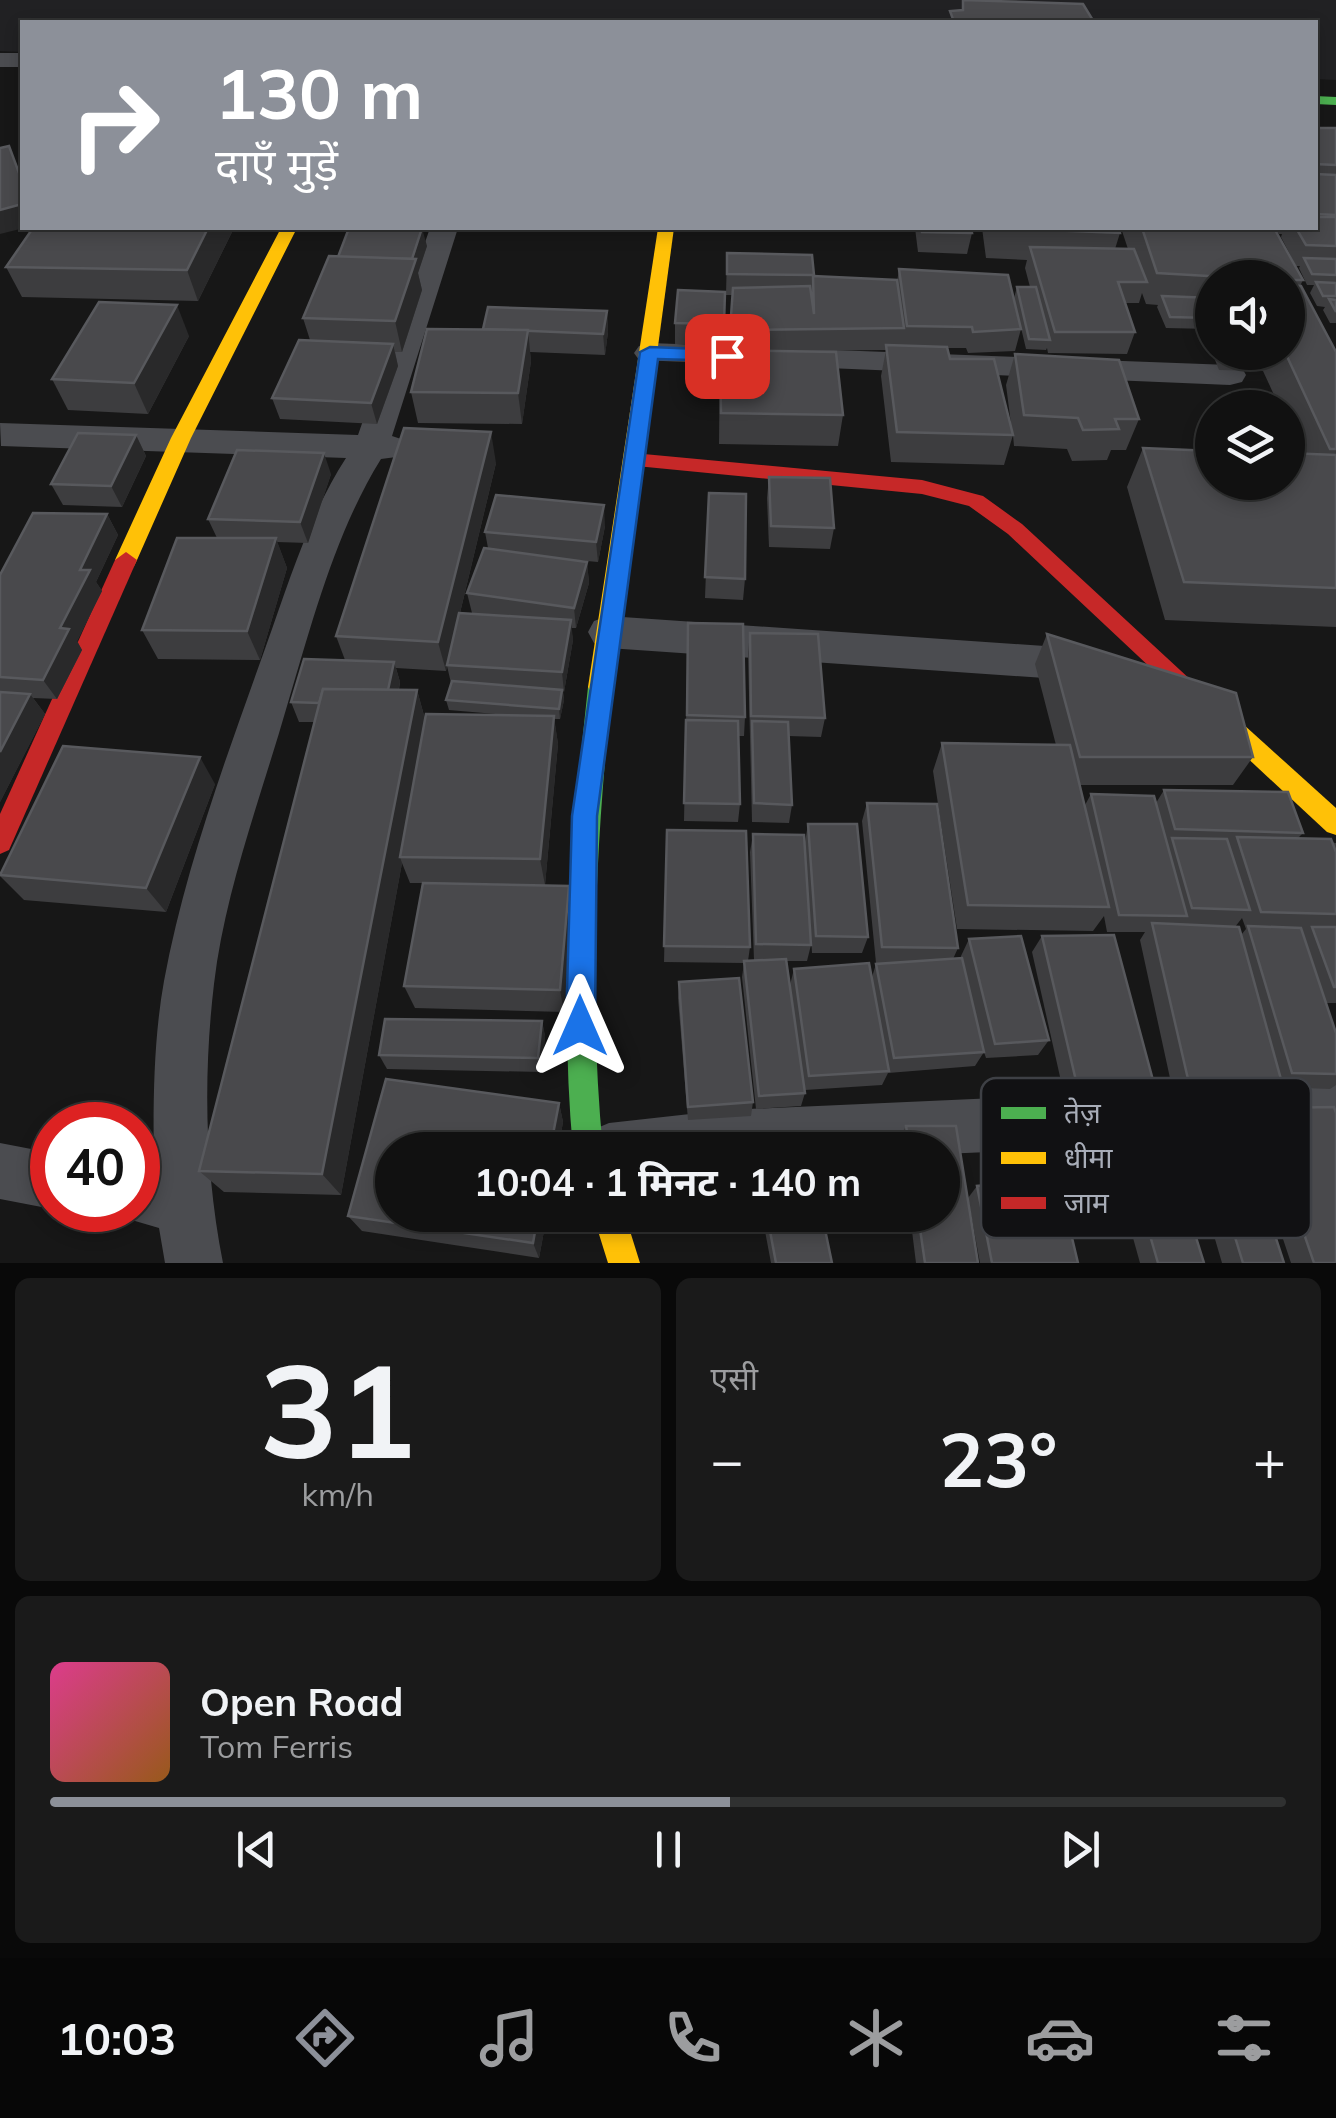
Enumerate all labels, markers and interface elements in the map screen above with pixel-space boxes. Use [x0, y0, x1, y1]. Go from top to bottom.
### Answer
text: 130 m [215, 49, 423, 137]
icon: right [50, 60, 180, 190]
text: दाएँ मुड़ें [215, 136, 338, 192]
map controls [1195, 260, 1305, 500]
button: sound [1195, 260, 1305, 370]
pin [685, 314, 770, 399]
icon: arrive [700, 329, 755, 384]
button: layers [1195, 390, 1305, 500]
position arrow [528, 974, 632, 1078]
legend [981, 1078, 1311, 1238]
text: तेज़ [1064, 1095, 1102, 1130]
speed limit sign: 40 [30, 1102, 160, 1232]
text: धीमा [1064, 1140, 1113, 1175]
text: 10:04 · 1 मिनट · 140 m [474, 1158, 861, 1206]
text: जाम [1064, 1185, 1110, 1220]
text: 31 [260, 1327, 416, 1491]
text: एसी [711, 1358, 758, 1398]
text: 23° [939, 1412, 1057, 1506]
text: − [711, 1425, 744, 1494]
text: + [1253, 1425, 1286, 1494]
text: km/h [302, 1474, 374, 1514]
text: Open Road [200, 1678, 403, 1726]
text: Tom Ferris [200, 1726, 353, 1766]
icon: previous [229, 1822, 284, 1877]
icon: pause [641, 1822, 696, 1877]
icon: next [1053, 1822, 1108, 1877]
icon: directions [290, 2003, 360, 2073]
icon: music [474, 2003, 544, 2073]
icon: phone [658, 2003, 728, 2073]
icon: climate [841, 2003, 911, 2073]
icon: car [1025, 2003, 1095, 2073]
icon: filters [1209, 2003, 1279, 2073]
text: 10:03 [57, 2010, 176, 2066]

